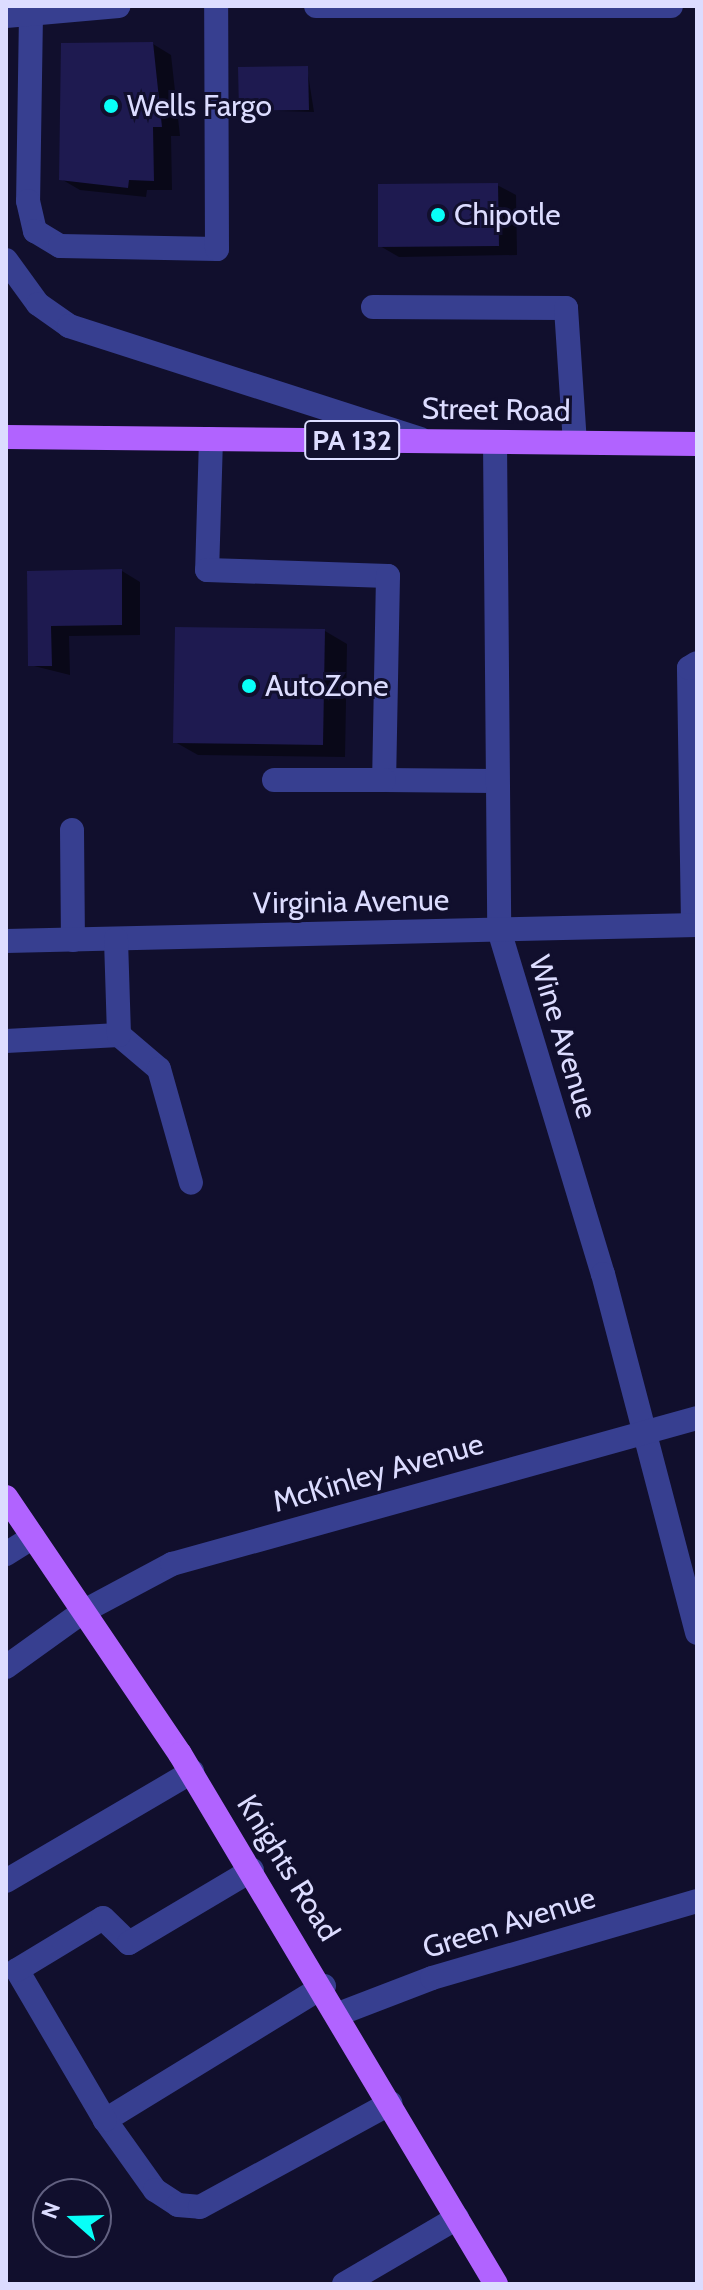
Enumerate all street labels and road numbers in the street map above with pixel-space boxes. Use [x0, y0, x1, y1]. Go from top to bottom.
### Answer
street label: Street Road [421, 391, 571, 429]
road number: PA 132 [304, 416, 400, 464]
street label: Virginia Avenue [252, 882, 450, 922]
street label: Wine Avenue [521, 951, 605, 1123]
street label: McKinley Avenue [269, 1426, 487, 1520]
street label: Knights Road [229, 1788, 347, 1948]
street label: Green Avenue [418, 1880, 600, 1966]

